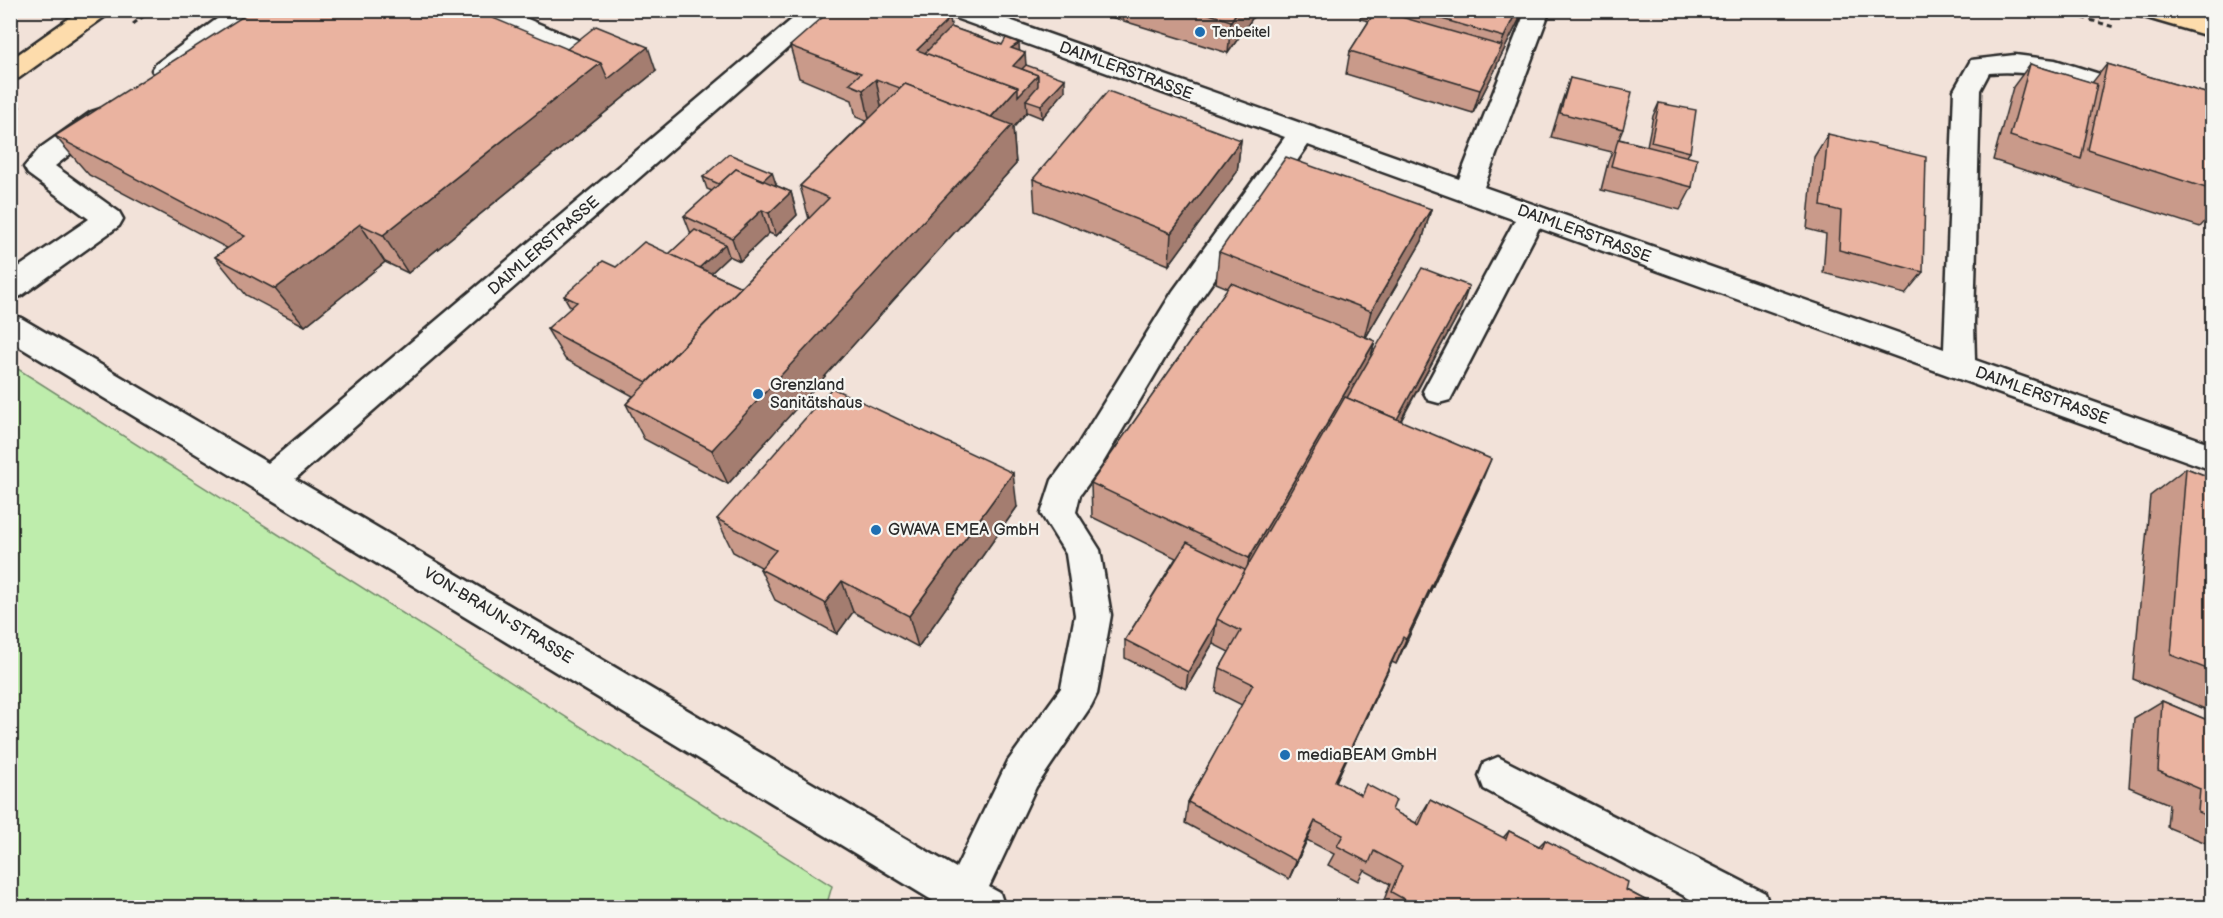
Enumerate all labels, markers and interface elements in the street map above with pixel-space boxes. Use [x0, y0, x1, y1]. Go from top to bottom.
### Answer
place label: Tenbeitel [1212, 24, 1270, 41]
marker: Tenbeitel [1193, 25, 1207, 39]
street label: DAIMLERSTRASSE [1057, 38, 1195, 104]
street label: DAIMLERSTRASSE [485, 193, 603, 299]
street label: DAIMLERSTRASSE [1515, 201, 1653, 267]
street label: DAIMLERSTRASSE [1973, 363, 2111, 429]
place label: Grenzland Sanitätshaus [770, 376, 862, 413]
marker: Grenzland Sanitätshaus [751, 387, 765, 401]
place label: GWAVA EMEA GmbH [888, 521, 1040, 540]
marker: GWAVA EMEA GmbH [869, 523, 883, 537]
street label: VON-BRAUN-STRASSE [420, 564, 576, 668]
place label: mediaBEAM GmbH [1297, 746, 1437, 765]
marker: mediaBEAM GmbH [1278, 748, 1292, 762]

